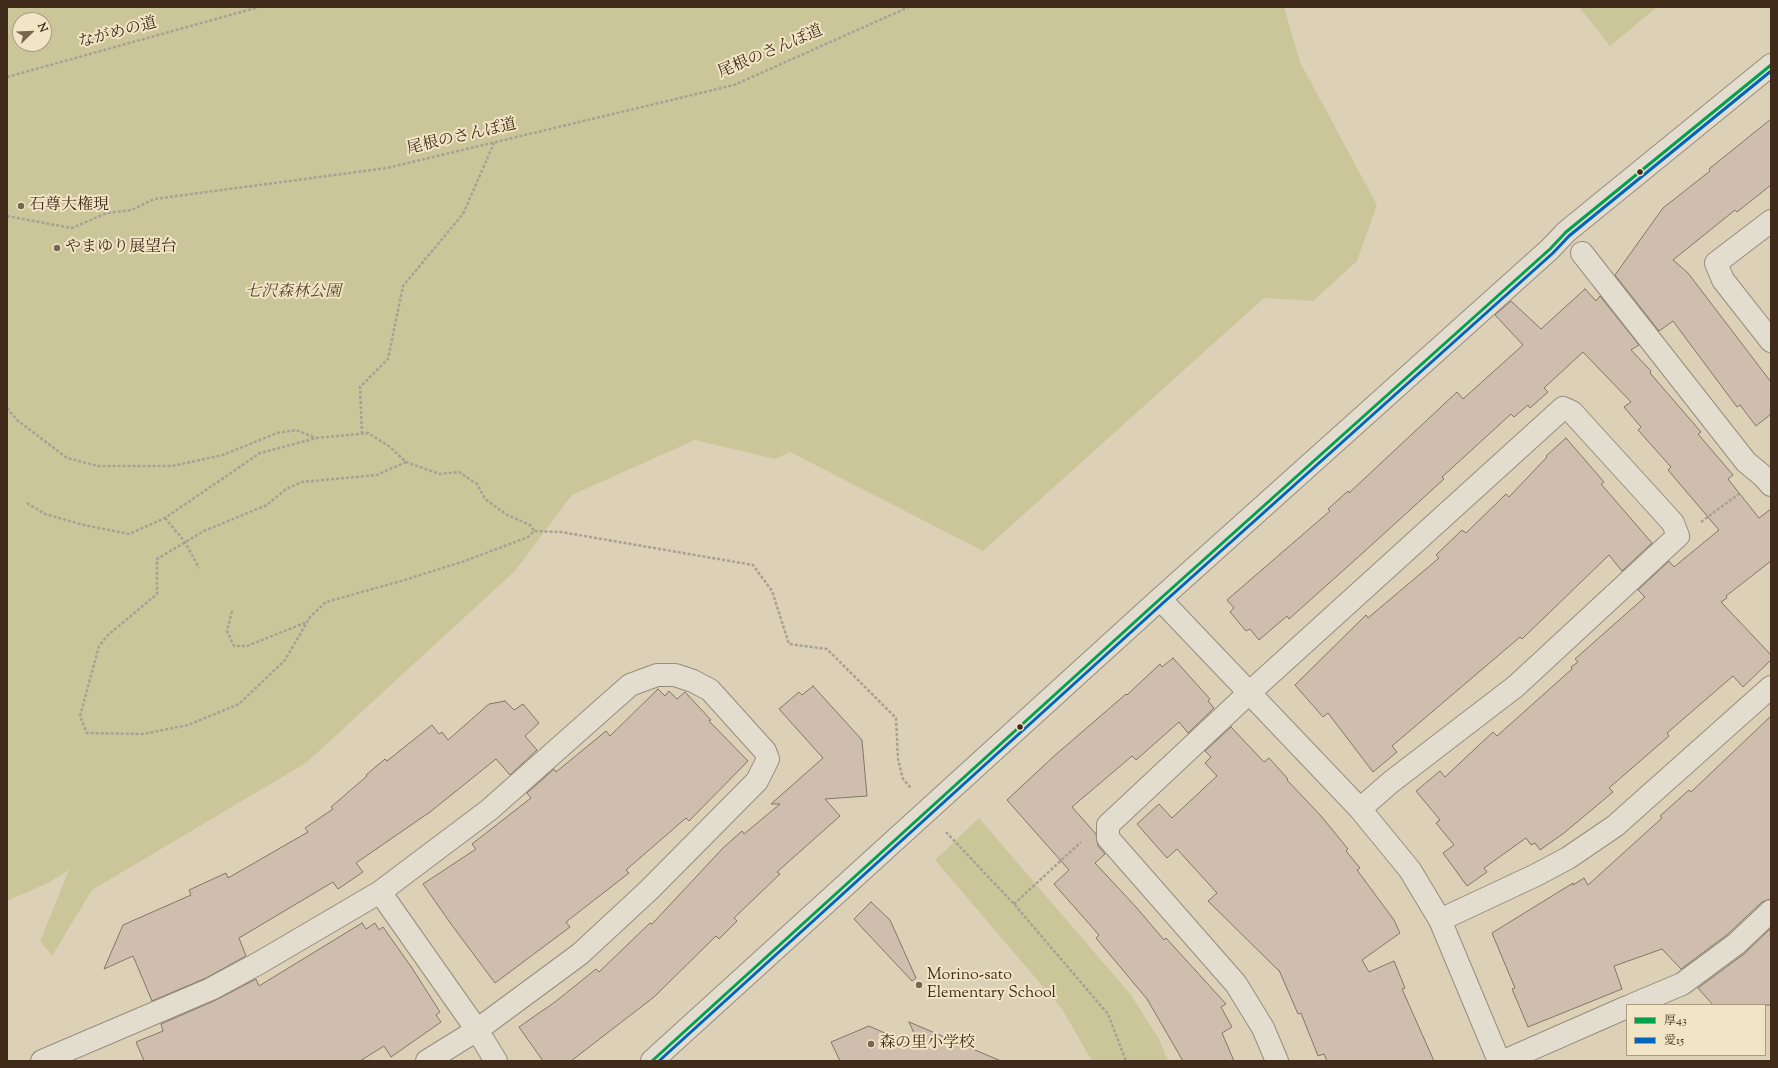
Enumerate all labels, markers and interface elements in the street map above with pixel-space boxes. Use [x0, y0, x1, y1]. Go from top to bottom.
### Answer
north arrow [12, 12, 52, 52]
street label: ながめの道 [77, 14, 159, 54]
text: N [33, 21, 51, 35]
street label: 尾根のさんぽ道 [716, 22, 826, 84]
street label: 尾根のさんぽ道 [405, 116, 519, 160]
unlabelled marker [1635, 167, 1645, 177]
place label: 石尊大権現 [29, 196, 109, 216]
marker: 石尊大権現 [16, 201, 26, 211]
place label: やまゆり展望台 [65, 238, 177, 258]
marker: やまゆり展望台 [52, 243, 62, 253]
park label: 七沢森林公園 [245, 283, 341, 303]
unlabelled marker [1015, 722, 1025, 732]
place label: Morino-sato Elementary School [927, 966, 1056, 1004]
marker: Morino-sato Elementary School [914, 980, 924, 990]
legend [1626, 1004, 1766, 1056]
text: 厚43 [1664, 1012, 1687, 1030]
text: 愛15 [1664, 1032, 1684, 1050]
place label: 森の里小学校 [879, 1034, 975, 1054]
marker: 森の里小学校 [866, 1039, 876, 1049]

